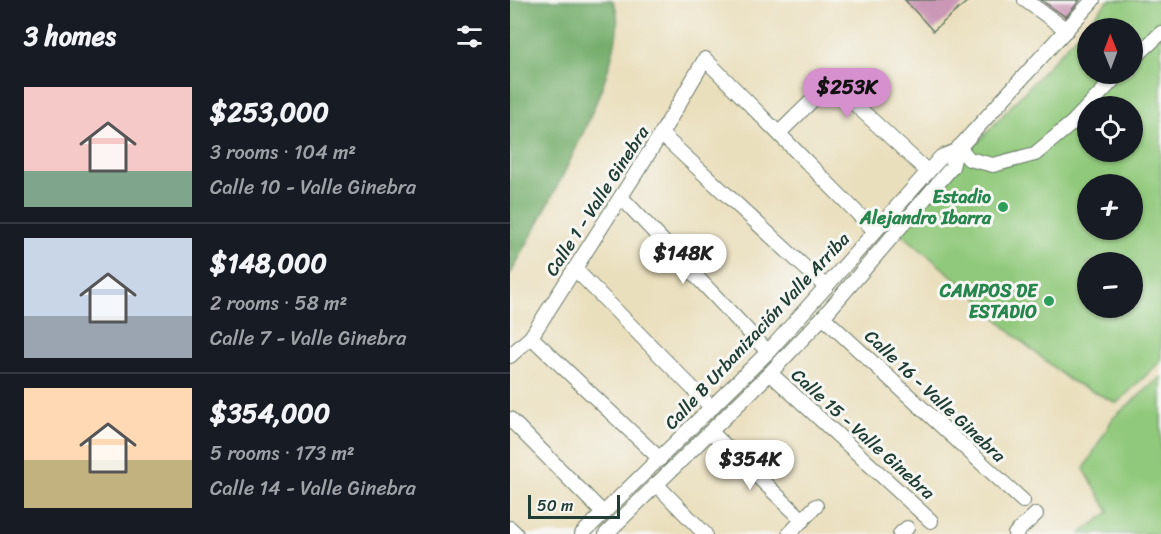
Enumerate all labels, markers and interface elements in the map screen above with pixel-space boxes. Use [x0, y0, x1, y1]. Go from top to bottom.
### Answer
text: 3 homes [24, 13, 116, 59]
north arrow [1077, 18, 1143, 84]
map controls [1077, 18, 1143, 318]
icon: filters [453, 20, 486, 53]
pin: $253K [805, 68, 889, 119]
text: $253K [817, 70, 877, 105]
text: $253,000 [210, 89, 329, 135]
button: locate [1077, 96, 1143, 162]
icon: home [72, 111, 144, 183]
street label: Calle 1 - Valle Ginebra [536, 118, 658, 283]
text: 3 rooms · 104 m² [210, 135, 356, 170]
text: Calle 10 - Valle Ginebra [210, 170, 416, 205]
button: + [1077, 174, 1143, 240]
place label: Estadio Alejandro Ibarra [859, 181, 992, 234]
marker: Estadio Alejandro Ibarra [996, 200, 1010, 214]
street label: Calle B Urbanización Valle Arriba [656, 224, 858, 437]
pin: $148K [641, 234, 725, 285]
text: $148K [654, 236, 712, 271]
text: $148,000 [210, 240, 327, 286]
button: − [1077, 252, 1143, 318]
icon: home [72, 262, 144, 334]
place label: CAMPOS DE ESTADIO [939, 275, 1039, 328]
text: 2 rooms · 58 m² [210, 286, 347, 321]
marker: CAMPOS DE ESTADIO [1042, 294, 1056, 308]
text: Calle 7 - Valle Ginebra [210, 321, 406, 356]
street label: Calle 16 - Valle Ginebra [857, 321, 1014, 471]
street label: Calle 15 - Valle Ginebra [784, 360, 943, 508]
text: $354,000 [210, 390, 330, 436]
icon: home [72, 412, 144, 484]
text: 5 rooms · 173 m² [210, 436, 355, 471]
pin: $354K [708, 440, 792, 491]
text: $354K [719, 442, 781, 477]
text: Calle 14 - Valle Ginebra [210, 471, 416, 506]
text: 50 m [537, 491, 573, 520]
scale bar [528, 492, 620, 520]

